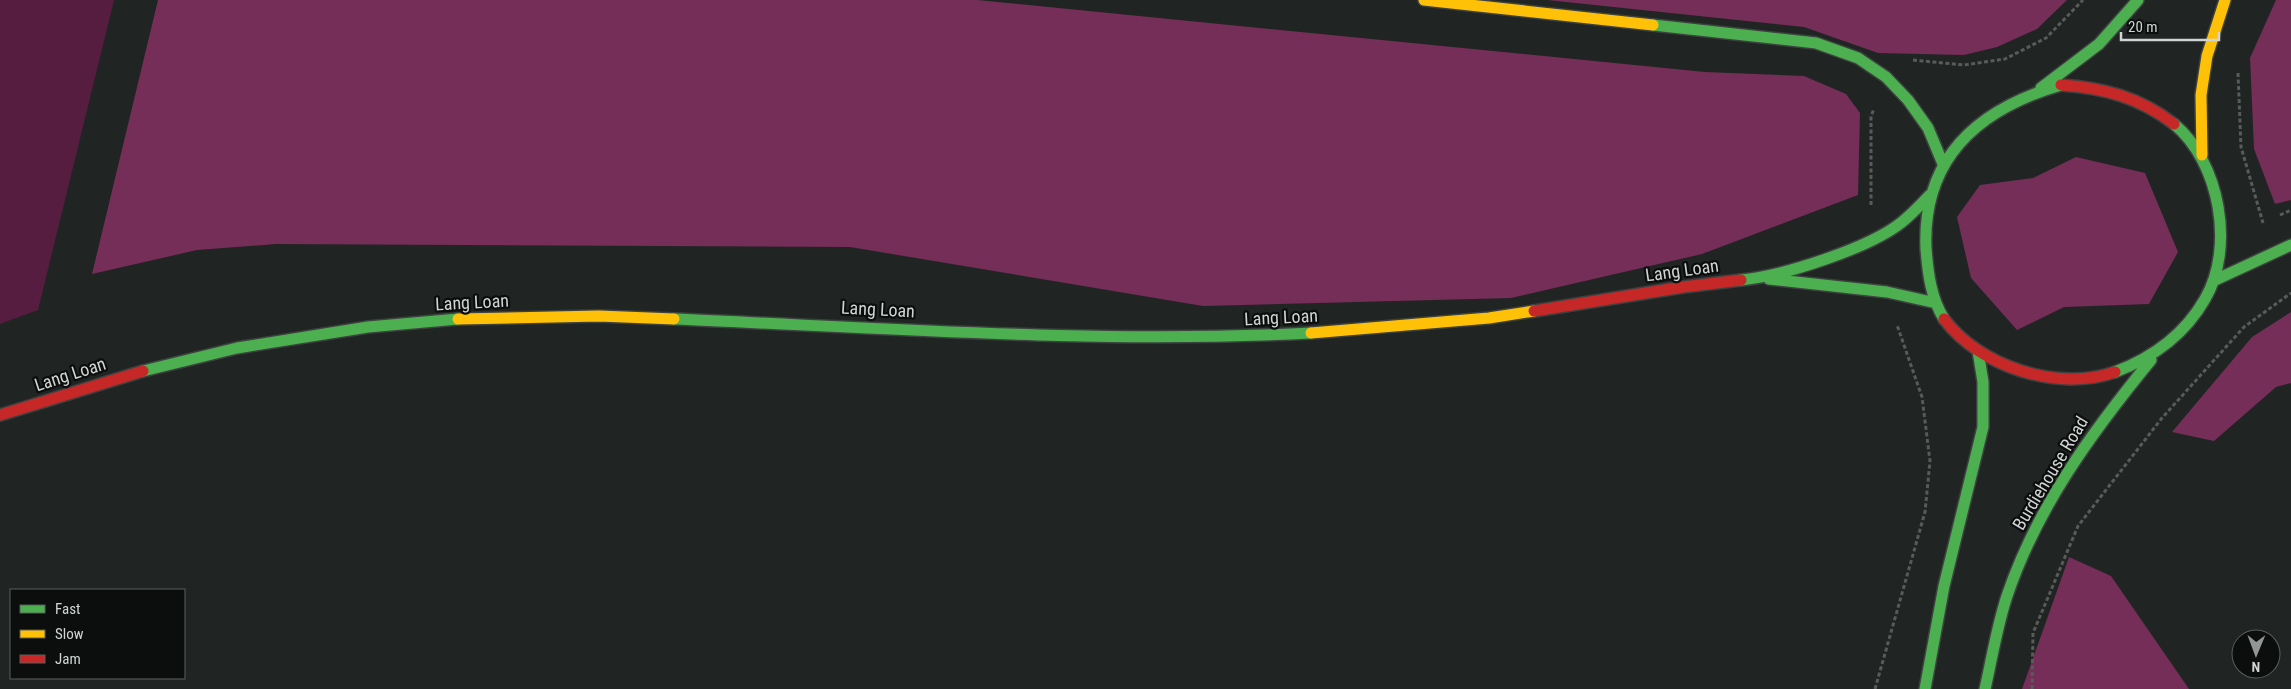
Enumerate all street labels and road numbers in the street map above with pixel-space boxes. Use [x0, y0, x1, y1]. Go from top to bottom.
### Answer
street label: Lang Loan [1644, 254, 1720, 286]
street label: Lang Loan [435, 290, 509, 314]
street label: Lang Loan [841, 297, 915, 321]
street label: Lang Loan [1244, 305, 1318, 329]
street label: Lang Loan [32, 353, 108, 395]
street label: Burdiehouse Road [2008, 412, 2092, 534]

